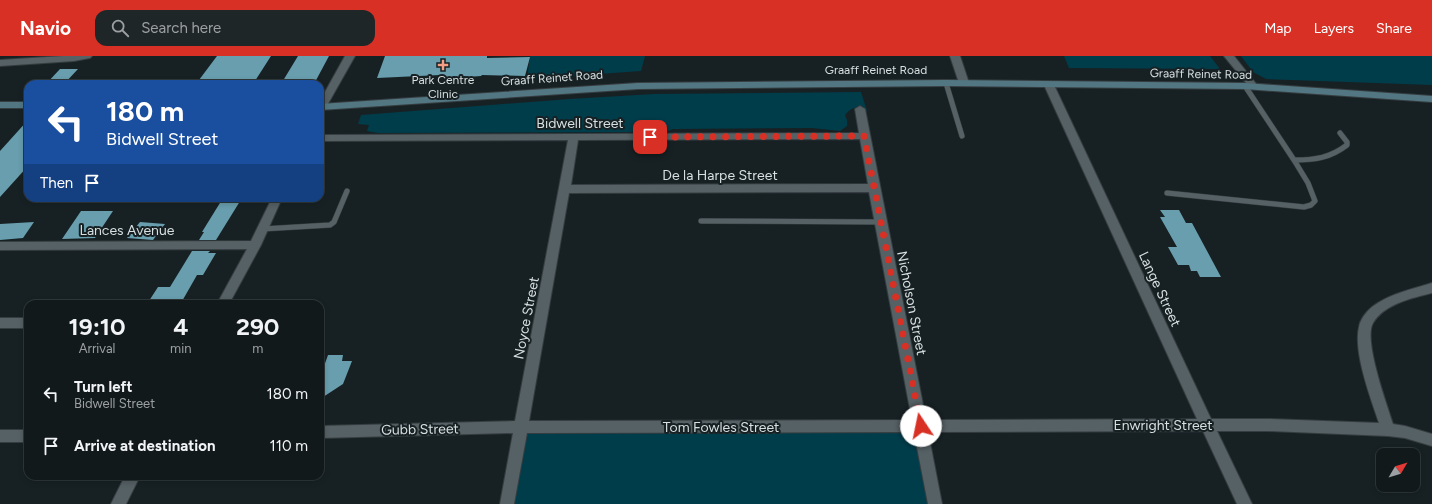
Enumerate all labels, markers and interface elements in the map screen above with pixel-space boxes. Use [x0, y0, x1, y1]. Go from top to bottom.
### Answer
search box [95, 10, 375, 46]
text: Navio [20, 17, 71, 40]
icon: search [109, 17, 131, 39]
text: Search here [141, 19, 221, 37]
text: Map [1264, 20, 1292, 37]
text: Layers [1314, 20, 1354, 37]
text: Share [1376, 20, 1412, 37]
marker: Park Centre Clinic [437, 59, 449, 71]
street label: Graaff Reinet Road [825, 63, 927, 77]
street label: Graaff Reinet Road [1150, 66, 1252, 82]
street label: Graaff Reinet Road [500, 67, 604, 89]
place label: Park Centre Clinic [412, 73, 475, 101]
text: 180 m [106, 94, 184, 128]
icon: left [40, 96, 92, 148]
street label: Bidwell Street [536, 115, 624, 132]
pin [633, 120, 667, 154]
icon: arrive [639, 126, 661, 148]
text: Bidwell Street [106, 128, 218, 150]
street label: De la Harpe Street [662, 167, 778, 184]
icon: arrive [81, 172, 103, 194]
text: Then [40, 174, 73, 192]
street label: Lances Avenue [80, 222, 175, 239]
street label: Lange Street [1135, 249, 1184, 329]
street label: Nicholson Street [893, 250, 930, 357]
street label: Noyce Street [510, 275, 543, 361]
text: 19:10 [69, 312, 126, 341]
text: 4 [173, 312, 188, 341]
text: 290 [236, 312, 279, 341]
text: Arrival [79, 341, 115, 356]
text: min [170, 341, 191, 356]
text: m [252, 341, 263, 356]
text: Turn left [74, 378, 132, 396]
icon: left [40, 383, 62, 405]
text: 180 m [267, 385, 308, 403]
text: Bidwell Street [74, 396, 155, 411]
position arrow [900, 405, 942, 447]
street label: Enwright Street [1114, 417, 1212, 434]
street label: Tom Fowles Street [663, 419, 779, 436]
street label: Gubb Street [381, 420, 459, 439]
icon: arrive [40, 435, 62, 457]
text: Arrive at destination [74, 437, 215, 455]
text: 110 m [270, 437, 308, 455]
north arrow [1376, 448, 1420, 492]
map controls [1376, 448, 1420, 492]

